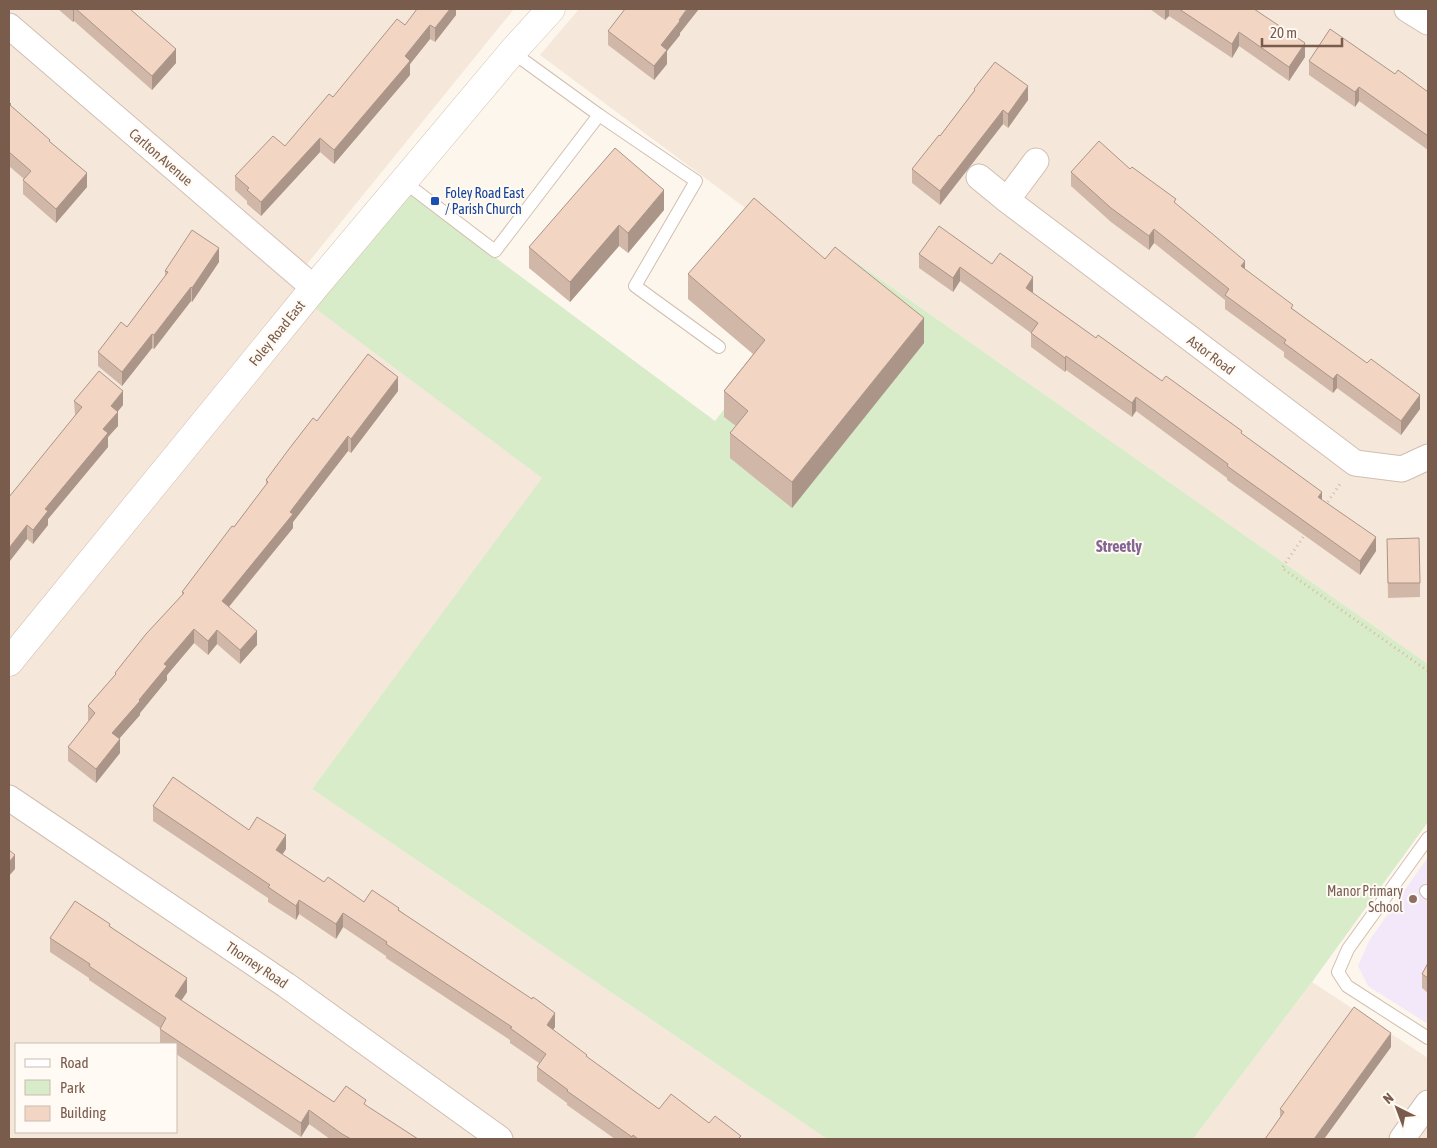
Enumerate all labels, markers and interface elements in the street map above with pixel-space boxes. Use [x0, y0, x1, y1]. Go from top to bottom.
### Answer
scale bar [1262, 15, 1342, 47]
text: 20 m [1270, 24, 1297, 41]
street label: Carlton Avenue [126, 125, 196, 189]
place label: Foley Road East / Parish Church [445, 185, 525, 217]
marker: Foley Road East / Parish Church [429, 195, 441, 207]
street label: Foley Road East [246, 297, 308, 369]
street label: Astor Road [1184, 332, 1238, 378]
district label: Streetly [1096, 537, 1142, 555]
place label: Manor Primary School [1327, 883, 1403, 915]
marker: Manor Primary School [1407, 893, 1419, 905]
street label: Thorney Road [223, 939, 291, 991]
legend [15, 1043, 178, 1133]
text: Road [60, 1054, 89, 1071]
text: Park [60, 1079, 85, 1096]
north arrow [1372, 1083, 1422, 1133]
text: N [1380, 1090, 1397, 1107]
text: Building [60, 1104, 106, 1121]

